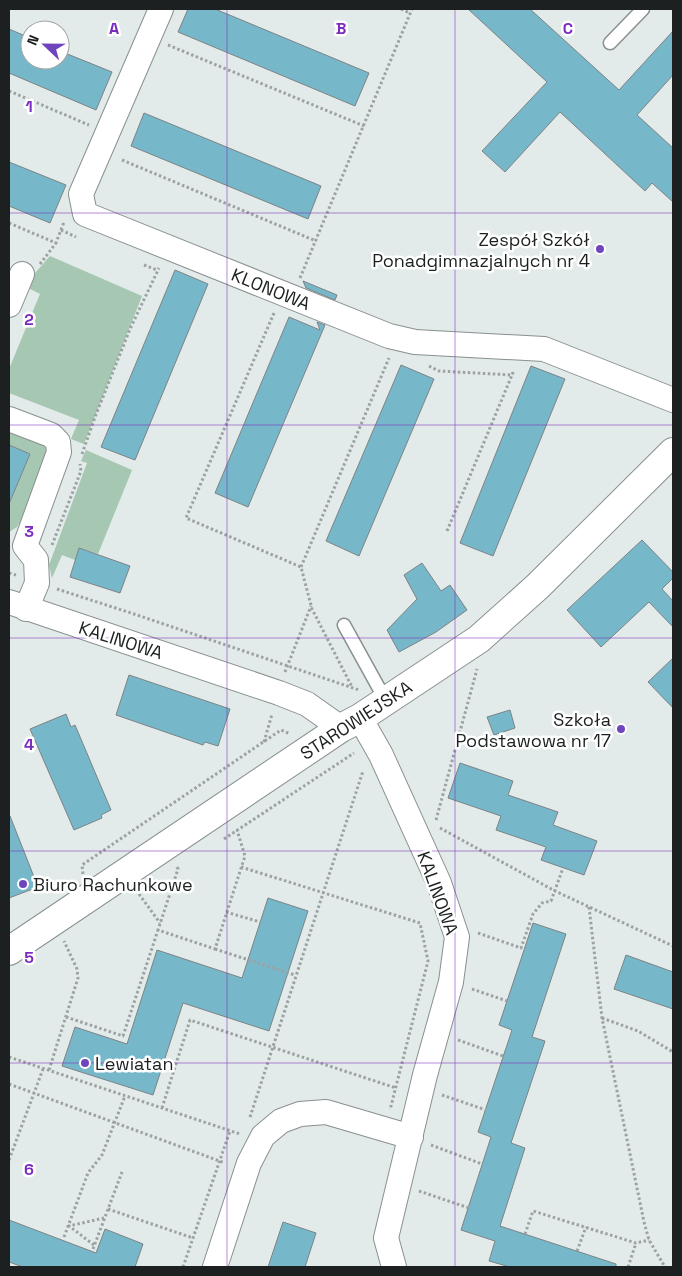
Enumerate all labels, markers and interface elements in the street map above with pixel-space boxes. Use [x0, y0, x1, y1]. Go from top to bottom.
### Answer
text: A [109, 18, 119, 39]
text: B [336, 18, 346, 39]
text: C [563, 18, 573, 39]
north arrow [20, 20, 70, 70]
text: N [23, 32, 43, 48]
text: 1 [25, 96, 33, 117]
place label: Zespół Szkół Ponadgimnazjalnych nr 4 [372, 228, 590, 272]
marker: Zespół Szkół Ponadgimnazjalnych nr 4 [594, 243, 606, 255]
street label: KLONOWA [228, 263, 314, 315]
text: 2 [24, 309, 34, 330]
text: 3 [24, 521, 34, 542]
street label: KALINOWA [76, 616, 166, 664]
street label: STAROWIEJSKA [296, 675, 416, 765]
place label: Szkoła Podstawowa nr 17 [456, 708, 611, 752]
marker: Szkoła Podstawowa nr 17 [615, 723, 627, 735]
text: 4 [24, 734, 34, 755]
street label: KALINOWA [412, 848, 464, 938]
place label: Biuro Rachunkowe [33, 873, 193, 896]
marker: Biuro Rachunkowe [17, 878, 29, 890]
text: 5 [24, 947, 34, 968]
place label: Lewiatan [95, 1052, 173, 1075]
marker: Lewiatan [79, 1057, 91, 1069]
text: 6 [24, 1159, 34, 1180]

